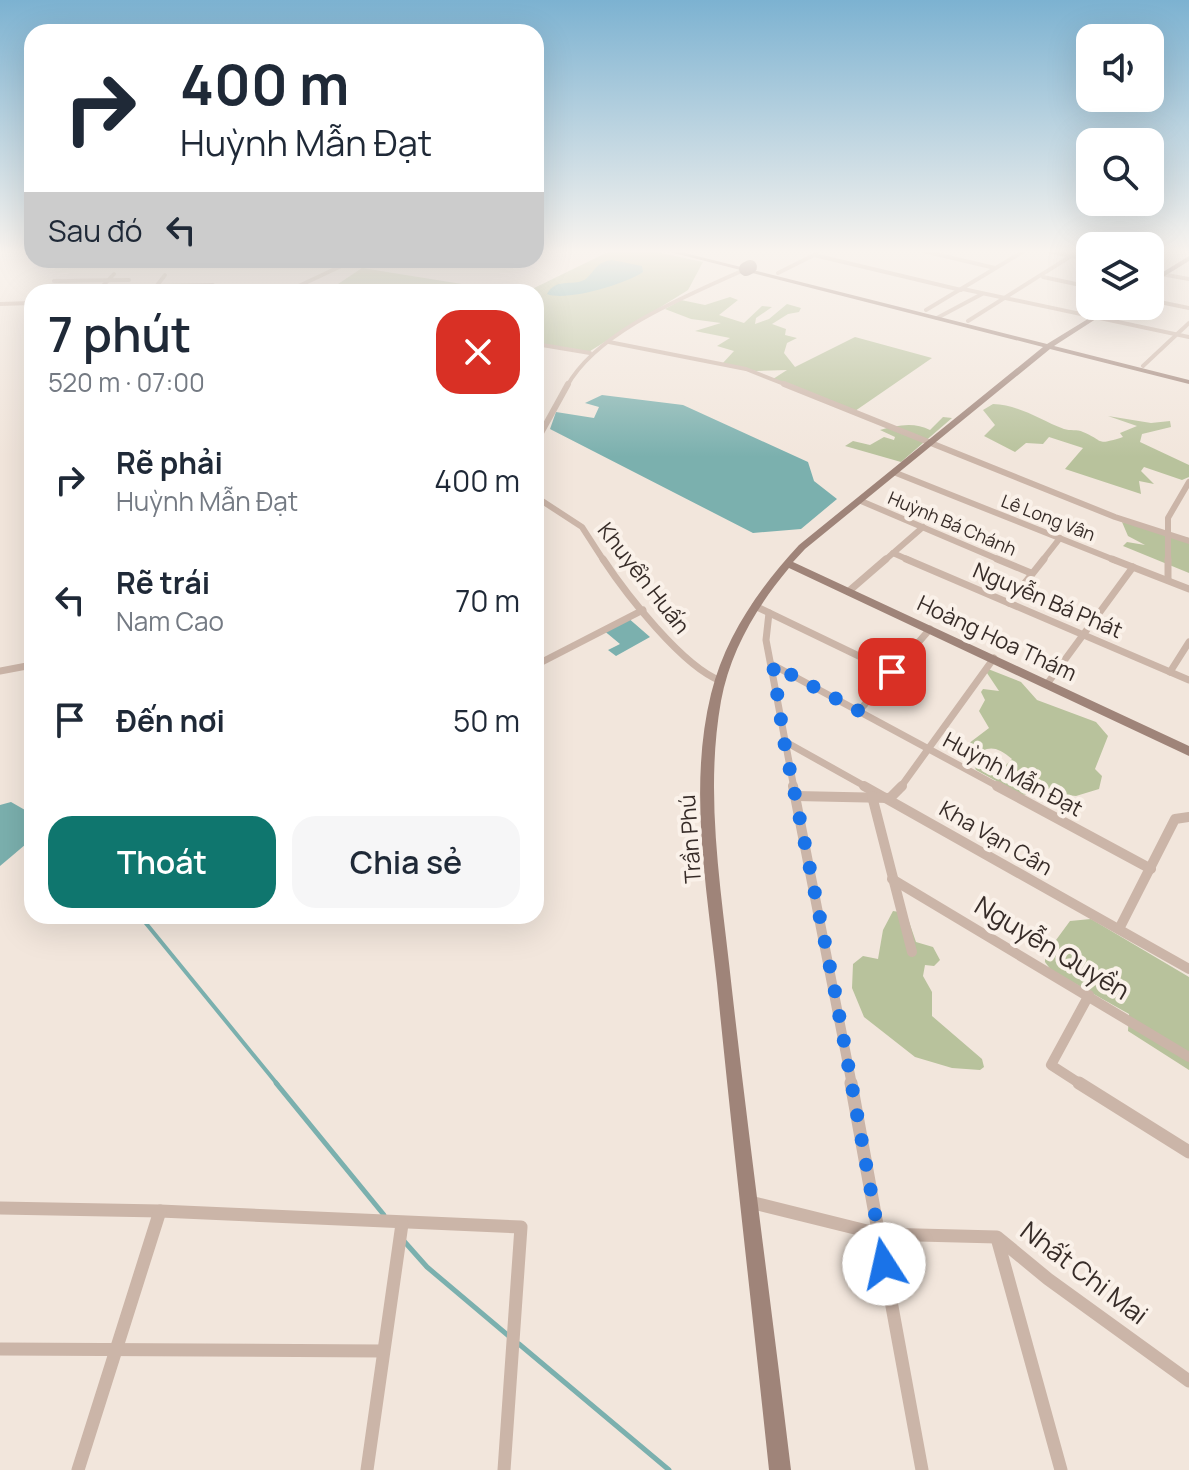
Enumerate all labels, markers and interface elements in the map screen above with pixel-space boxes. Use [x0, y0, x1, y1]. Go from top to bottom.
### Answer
map controls [1076, 24, 1164, 320]
button: sound [1076, 24, 1164, 112]
text: 400 m [180, 45, 349, 122]
icon: right [48, 56, 152, 160]
text: Huỳnh Mẫn Đạt [180, 118, 432, 167]
button: search [1076, 128, 1164, 216]
icon: left [159, 208, 203, 252]
text: Sau đó [48, 210, 143, 251]
button: layers [1076, 232, 1164, 320]
text: 7 phút [48, 301, 191, 366]
button: close [436, 310, 520, 394]
text: 520 m · 07:00 [48, 364, 205, 400]
text: Rẽ phải [116, 442, 223, 483]
icon: right [48, 458, 92, 502]
text: 400 m [434, 460, 520, 501]
text: Huỳnh Mẫn Đạt [116, 483, 298, 519]
street label: Huỳnh Bá Chánh [885, 485, 1020, 561]
street label: Lê Long Vân [998, 488, 1099, 546]
street label: Khuyển Huấn [591, 516, 697, 640]
street label: Nguyễn Bá Phát [969, 555, 1128, 645]
text: Rẽ trái [116, 562, 210, 603]
icon: left [48, 578, 92, 622]
text: 70 m [455, 580, 520, 621]
street label: Hoàng Hoa Thám [912, 588, 1082, 688]
text: Nam Cao [116, 603, 224, 639]
pin [858, 638, 926, 706]
icon: arrive [870, 650, 914, 694]
icon: arrive [48, 698, 92, 742]
text: Đến nơi [116, 700, 225, 741]
text: 50 m [453, 700, 520, 741]
street label: Huỳnh Mẫn Đạt [938, 725, 1088, 824]
street label: Trần Phú [672, 794, 708, 884]
street label: Kha Vạn Cân [934, 794, 1058, 882]
button: Thoát [48, 816, 276, 908]
button: Chia sẻ [292, 816, 520, 908]
street label: Nguyễn Quyền [968, 887, 1137, 1008]
street label: Nhất Chi Mai [1013, 1212, 1156, 1332]
position arrow [842, 1222, 926, 1306]

